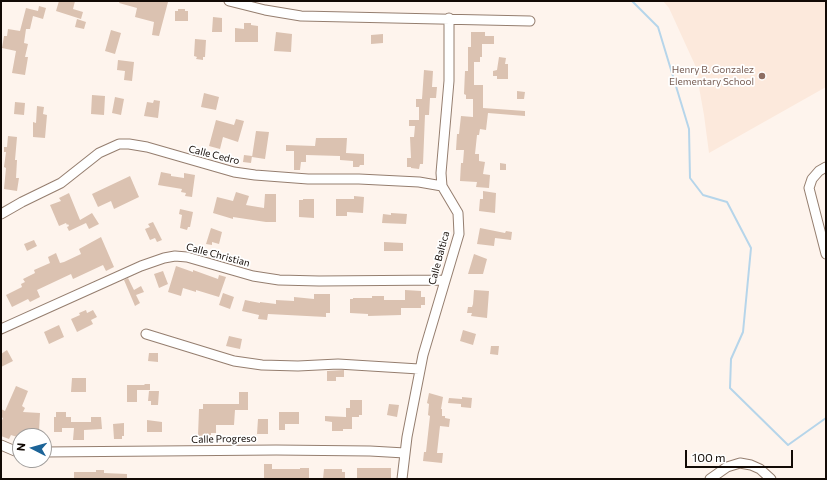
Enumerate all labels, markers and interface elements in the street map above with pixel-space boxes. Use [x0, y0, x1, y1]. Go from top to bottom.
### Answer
place label: Henry B. Gonzalez Elementary School [669, 64, 754, 88]
marker: Henry B. Gonzalez Elementary School [757, 71, 767, 81]
street label: Calle Cedro [187, 143, 241, 167]
street label: Calle Baltica [426, 230, 452, 286]
street label: Calle Christian [185, 241, 251, 269]
north arrow [12, 428, 52, 468]
street label: Calle Progreso [191, 432, 257, 446]
text: N [14, 442, 27, 452]
scale bar [687, 442, 795, 468]
text: 100 m [692, 450, 726, 464]

